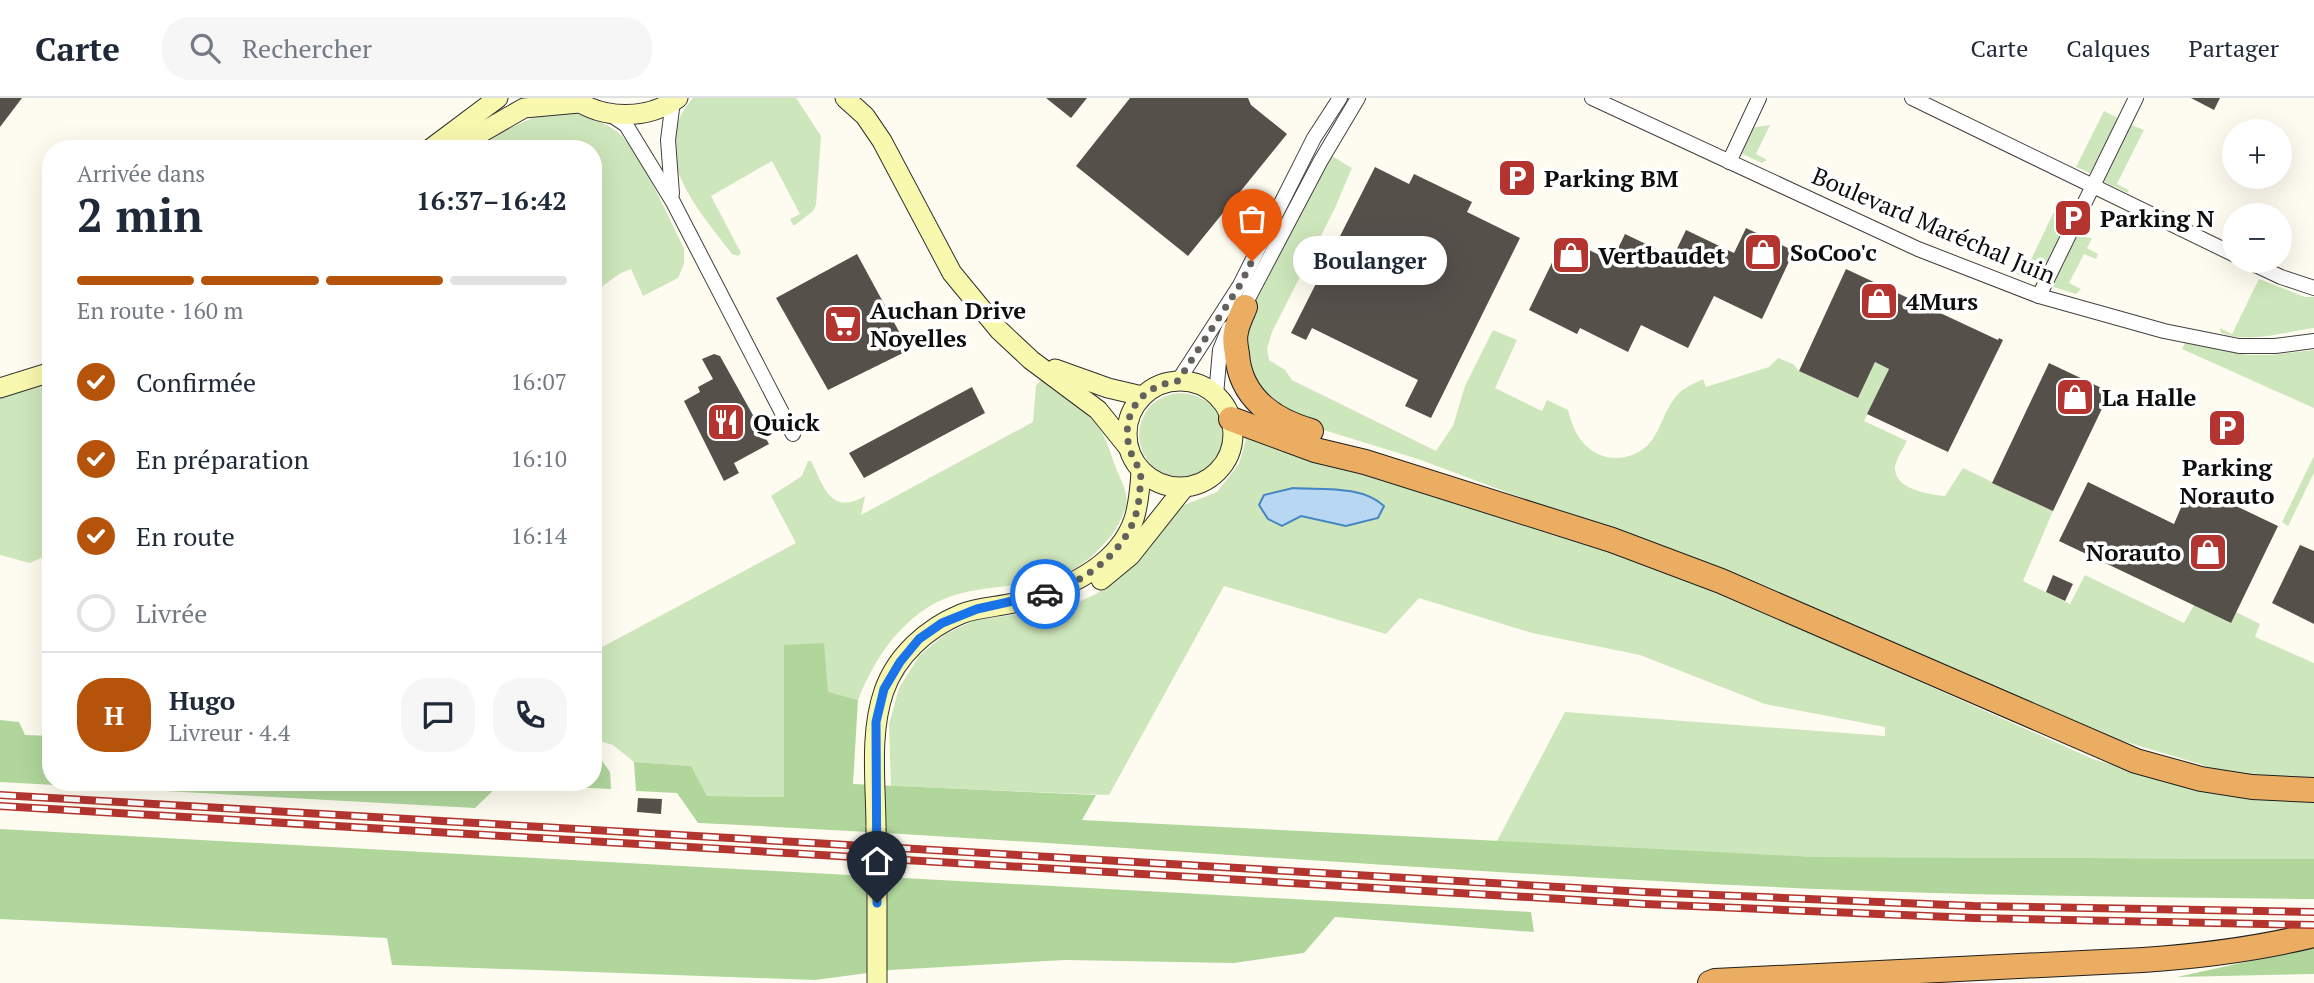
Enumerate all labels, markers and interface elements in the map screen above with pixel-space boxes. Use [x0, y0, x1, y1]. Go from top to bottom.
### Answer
search box [162, 17, 652, 80]
text: Carte [35, 27, 120, 70]
icon: search [186, 29, 224, 67]
text: Rechercher [242, 31, 372, 65]
text: Carte [1970, 32, 2028, 64]
text: Calques [2066, 32, 2150, 64]
text: Partager [2188, 32, 2279, 64]
map controls [2222, 119, 2292, 273]
button: + [2222, 119, 2292, 189]
parking icon: Parking BM [1496, 157, 1538, 199]
text: Arrivée dans [77, 158, 205, 189]
street label: Boulevard Maréchal Juin [1807, 159, 2061, 291]
place label: Parking BM [1544, 162, 1678, 194]
text: 16:37–16:42 [416, 183, 567, 217]
text: 2 min [77, 184, 203, 245]
pin [1222, 189, 1282, 261]
parking icon: Parking N [2052, 197, 2094, 239]
icon: bag [1233, 200, 1271, 238]
place label: Parking N [2100, 202, 2215, 234]
button: − [2222, 203, 2292, 273]
shop icon: SoCoo'c [1742, 231, 1784, 273]
shop icon: Vertbaudet [1550, 234, 1592, 276]
callout: Boulanger [1294, 236, 1448, 286]
place label: SoCoo'c [1790, 236, 1877, 268]
place label: Vertbaudet [1598, 239, 1726, 271]
text: Boulanger [1313, 245, 1427, 276]
shop icon: 4Murs [1858, 280, 1900, 322]
place label: 4Murs [1906, 285, 1978, 317]
place label: Auchan Drive Noyelles [870, 294, 1026, 354]
text: En route · 160 m [77, 295, 243, 326]
supermarket icon: Auchan Drive Noyelles [822, 303, 864, 345]
icon: check [77, 363, 115, 401]
text: Confirmée [136, 365, 256, 399]
text: 16:07 [510, 366, 567, 397]
shop icon: La Halle [2054, 376, 2096, 418]
place label: La Halle [2102, 381, 2197, 413]
restaurant icon: Quick [705, 401, 747, 443]
place label: Quick [753, 406, 820, 438]
parking icon: Parking Norauto [2206, 407, 2248, 449]
icon: check [77, 440, 115, 478]
text: En préparation [136, 442, 309, 476]
text: 16:10 [510, 443, 567, 474]
place label: Parking Norauto [2180, 451, 2274, 511]
icon: check [77, 517, 115, 555]
text: En route [136, 519, 235, 553]
text: 16:14 [510, 520, 567, 551]
shop icon: Norauto [2187, 531, 2229, 573]
place label: Norauto [2086, 536, 2181, 568]
courier [1010, 559, 1080, 629]
icon: car [1026, 575, 1064, 613]
text: Livrée [136, 596, 207, 630]
button: chat [401, 678, 475, 752]
button: phone [493, 678, 567, 752]
text: Hugo [169, 683, 235, 717]
text: H [104, 698, 124, 732]
text: Livreur · 4.4 [169, 717, 290, 748]
pin [847, 831, 907, 903]
icon: home [858, 842, 896, 880]

